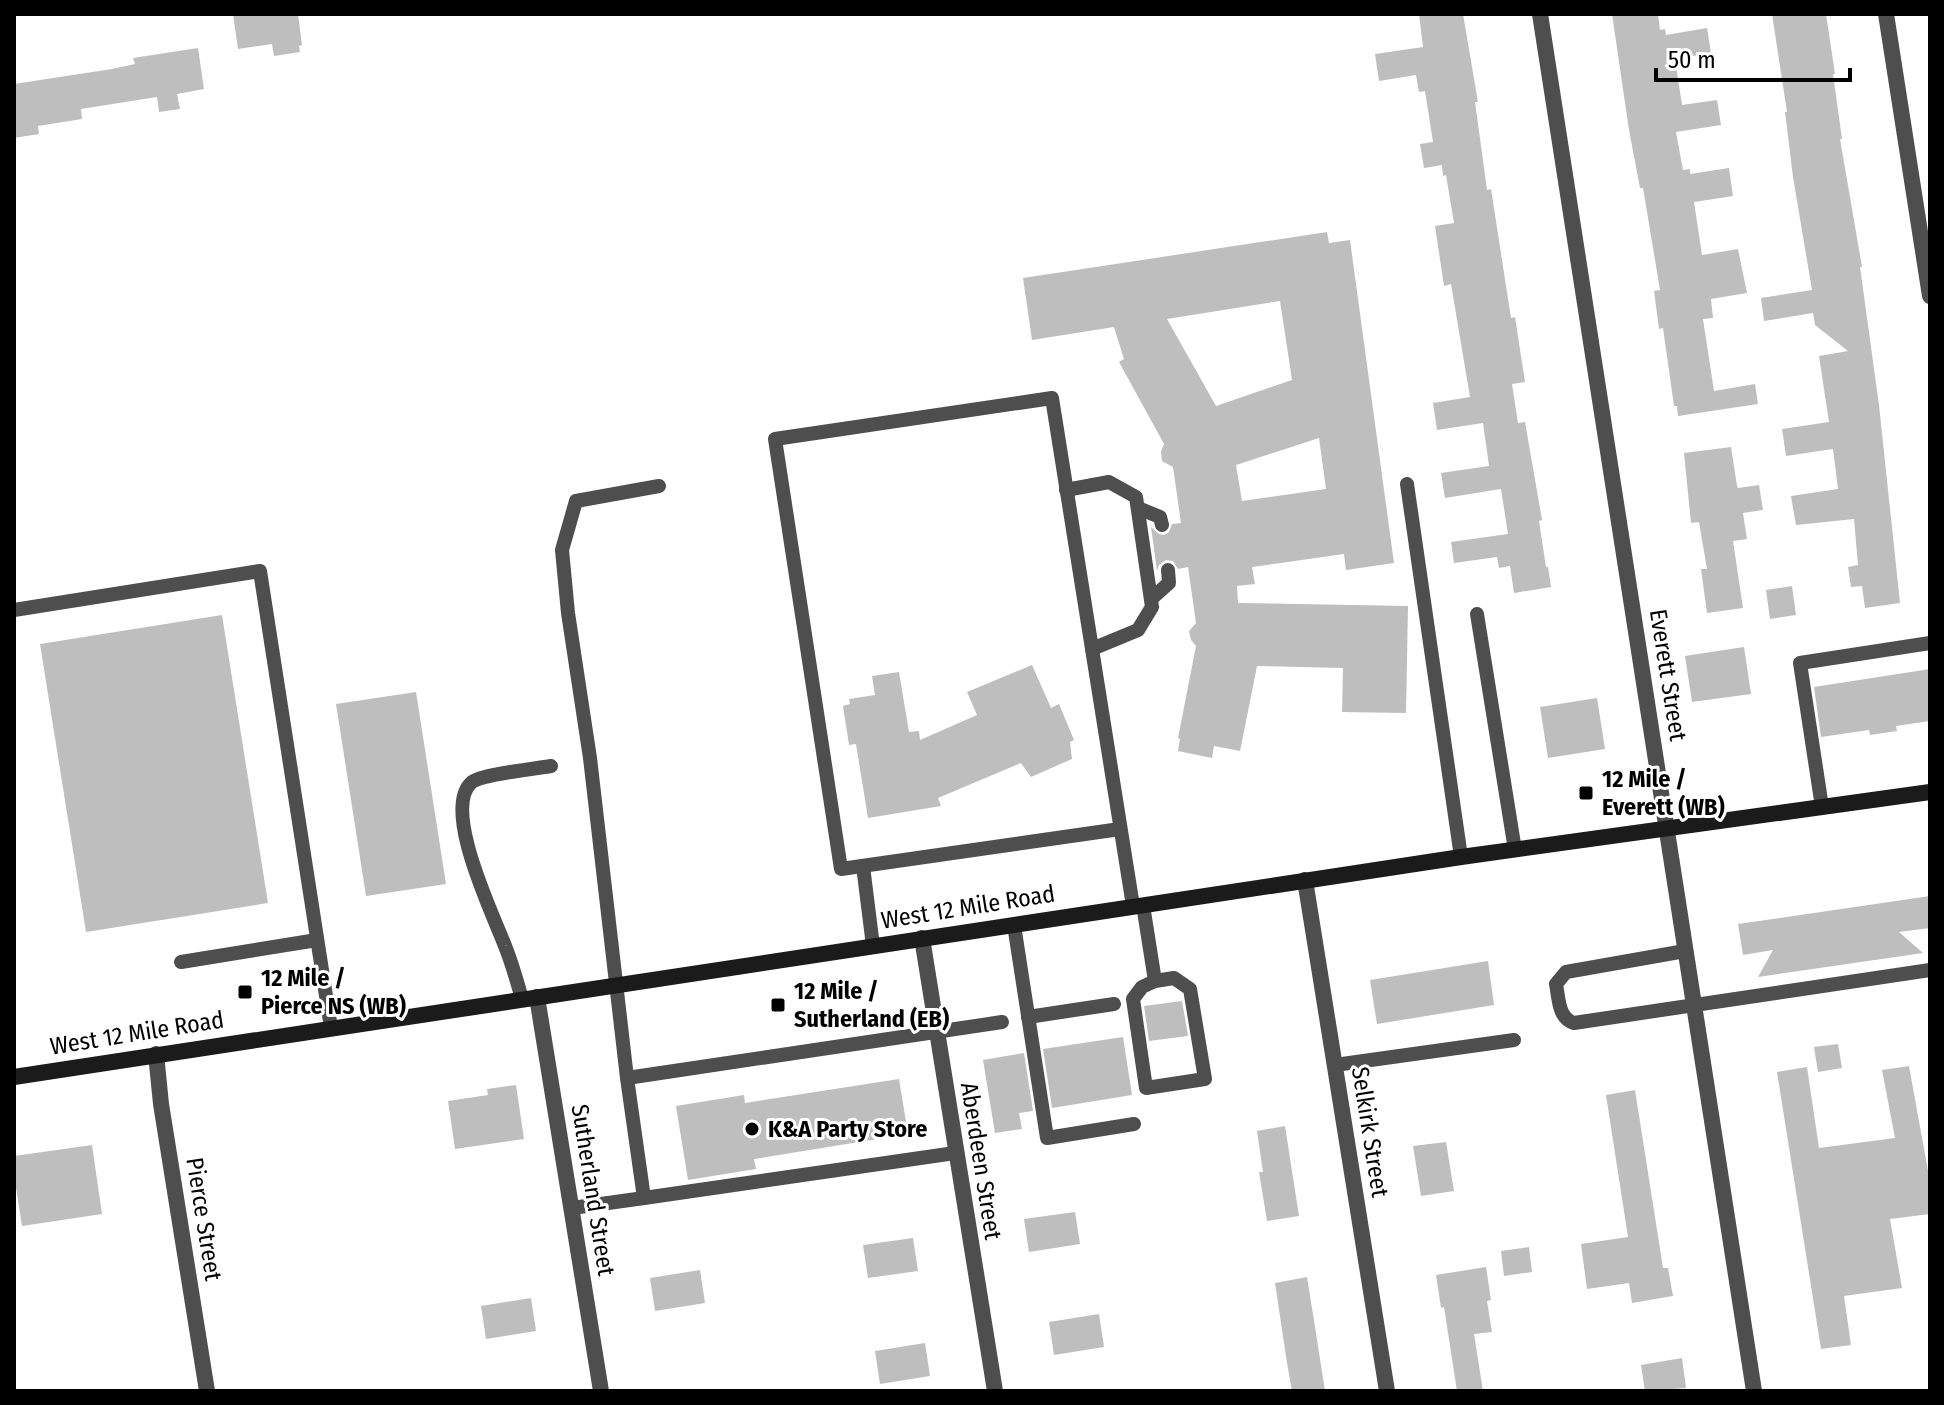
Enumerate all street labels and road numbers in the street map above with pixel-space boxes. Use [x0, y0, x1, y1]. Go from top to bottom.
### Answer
street label: Everett Street [1644, 607, 1692, 743]
street label: West 12 Mile Road [879, 879, 1057, 935]
street label: West 12 Mile Road [48, 1005, 226, 1061]
street label: Selkirk Street [1346, 1065, 1394, 1199]
street label: Aberdeen Street [955, 1080, 1007, 1242]
street label: Sutherland Street [566, 1102, 620, 1278]
street label: Pierce Street [180, 1155, 228, 1283]

